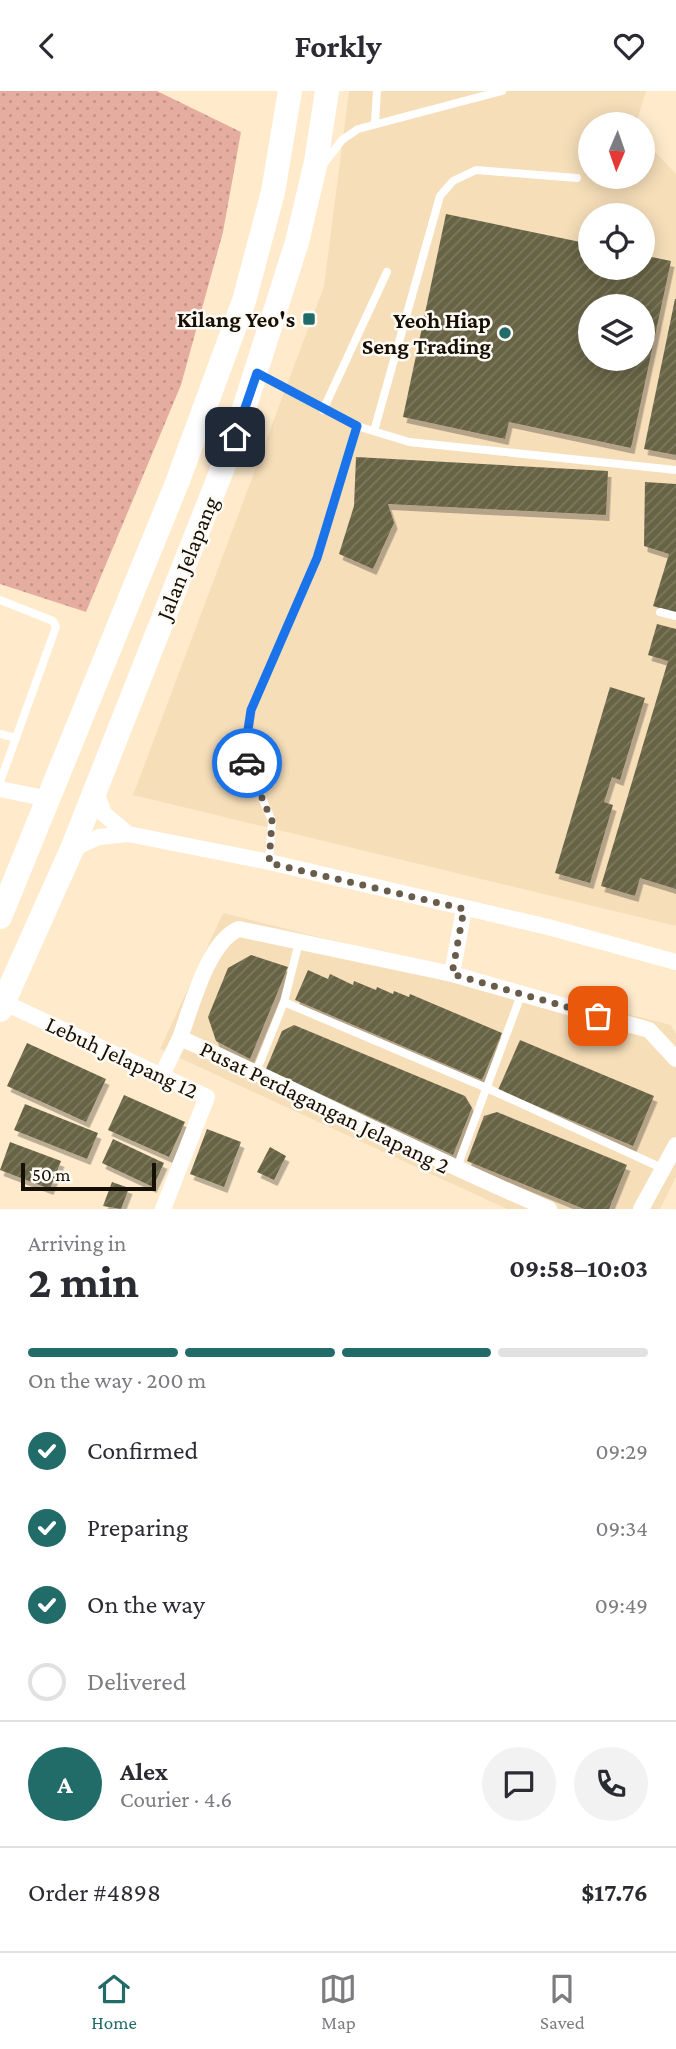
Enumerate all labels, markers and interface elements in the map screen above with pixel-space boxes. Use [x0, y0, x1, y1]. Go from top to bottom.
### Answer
icon: back [28, 27, 66, 65]
icon: heart [610, 27, 648, 65]
text: Forkly [294, 28, 382, 64]
north arrow [578, 112, 654, 189]
map controls [578, 112, 655, 371]
button: locate [578, 203, 655, 280]
button: layers [578, 294, 655, 371]
place label: Kilang Yeo's [177, 306, 295, 332]
place label: Yeoh Hiap Seng Trading [362, 307, 491, 359]
marker: Kilang Yeo's [301, 311, 317, 327]
marker: Yeoh Hiap Seng Trading [497, 325, 513, 341]
pin [205, 407, 265, 467]
icon: home [216, 418, 254, 456]
street label: Jalan Jelapang [150, 493, 224, 625]
courier [212, 728, 282, 798]
icon: car [228, 744, 266, 782]
pin [568, 986, 628, 1046]
icon: bag [579, 997, 617, 1035]
street label: Lebuh Jelapang 12 [42, 1010, 202, 1104]
street label: Pusat Perdagangan Jelapang 2 [196, 1035, 454, 1179]
scale bar [21, 1160, 156, 1192]
text: 50 m [32, 1164, 71, 1185]
text: Arriving in [28, 1230, 126, 1256]
text: 09:58–10:03 [509, 1254, 648, 1283]
text: 2 min [28, 1256, 139, 1307]
text: On the way · 200 m [28, 1367, 206, 1393]
icon: check [28, 1432, 66, 1470]
text: Confirmed [87, 1436, 198, 1465]
text: 09:29 [595, 1438, 648, 1464]
icon: check [28, 1509, 66, 1547]
text: Preparing [87, 1513, 188, 1542]
text: 09:34 [595, 1515, 648, 1541]
icon: check [28, 1586, 66, 1624]
text: On the way [87, 1590, 205, 1619]
text: 09:49 [595, 1592, 648, 1618]
text: Delivered [87, 1667, 186, 1696]
button: chat [482, 1747, 556, 1821]
button: phone [574, 1747, 648, 1821]
text: Alex [120, 1757, 168, 1786]
text: A [57, 1770, 73, 1799]
text: Courier · 4.6 [120, 1786, 232, 1812]
text: Order #4898 [28, 1878, 161, 1907]
text: $17.76 [581, 1878, 648, 1907]
tab: Home [91, 1970, 137, 2033]
tab: Map [319, 1970, 357, 2033]
tab: Saved [540, 1970, 585, 2033]

